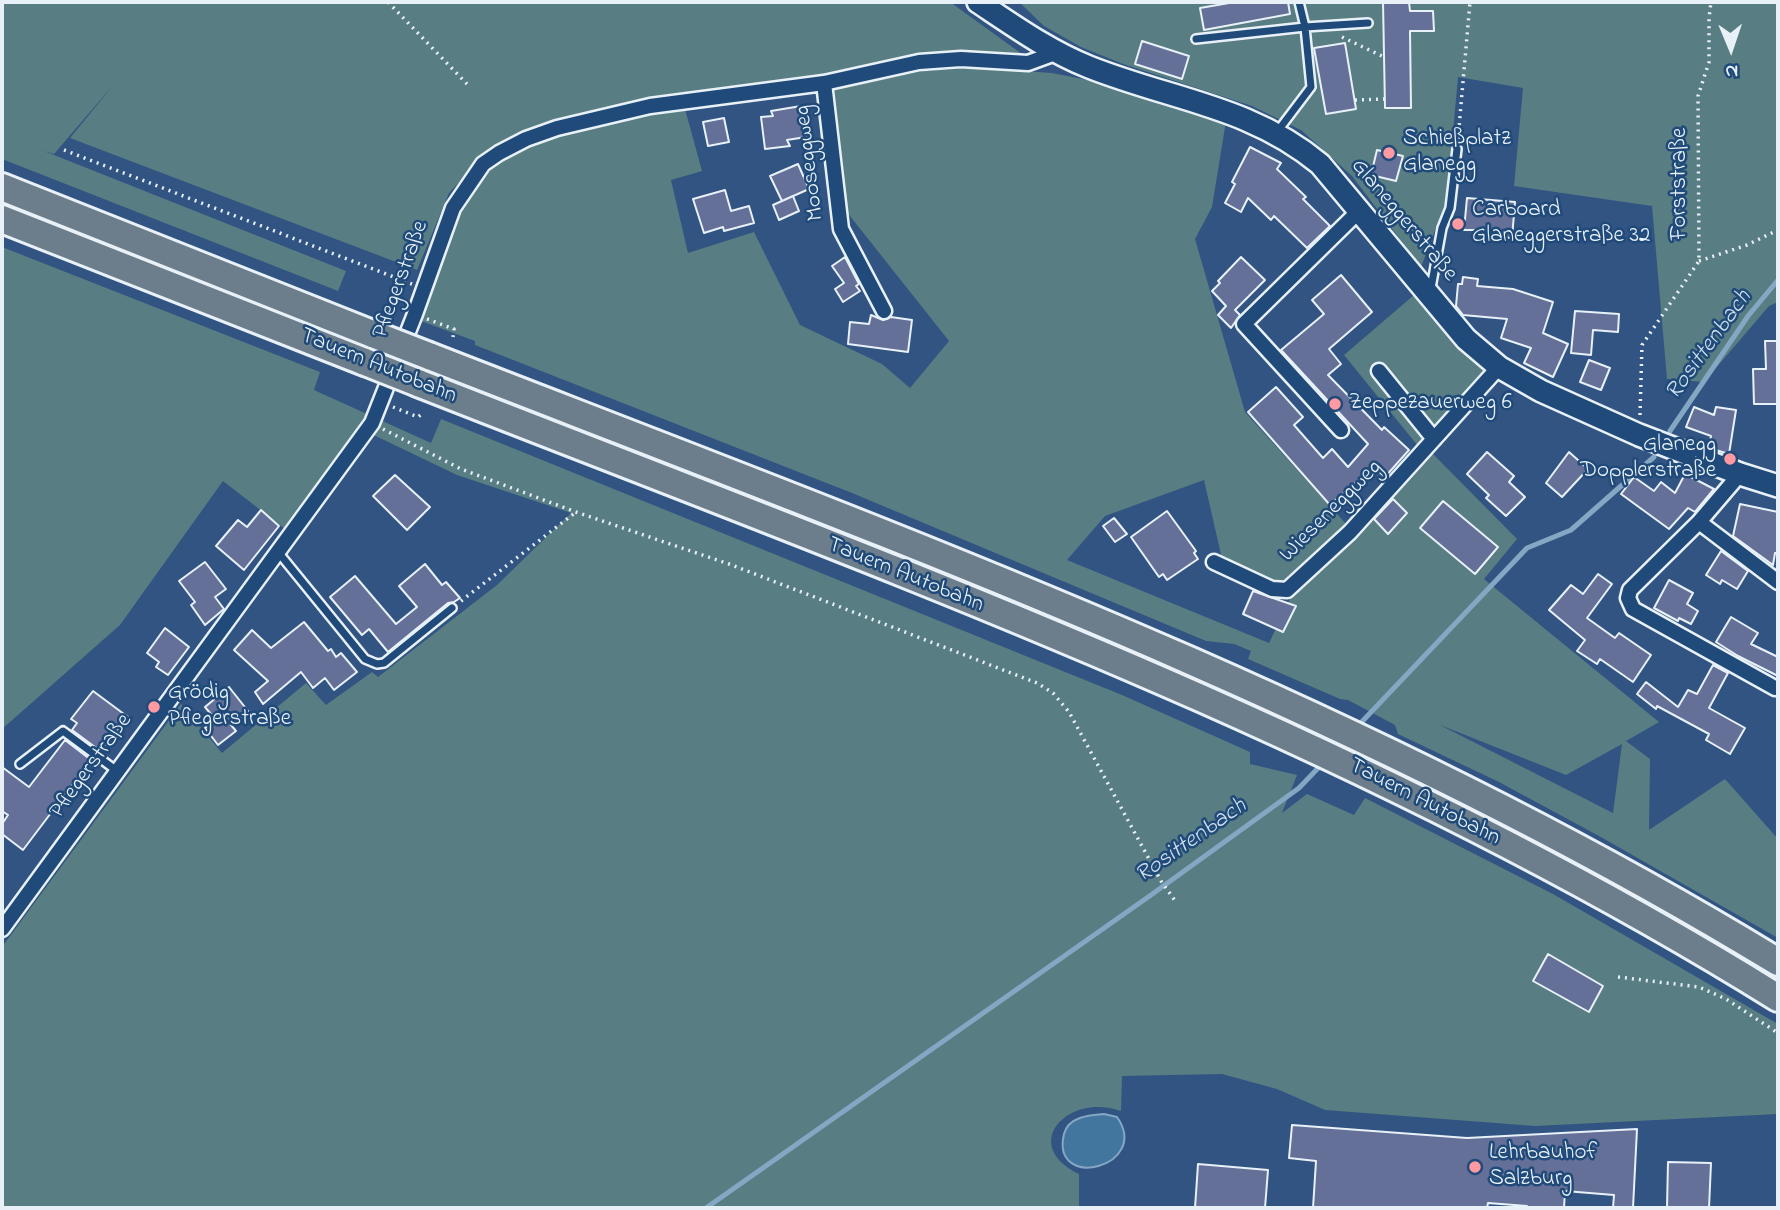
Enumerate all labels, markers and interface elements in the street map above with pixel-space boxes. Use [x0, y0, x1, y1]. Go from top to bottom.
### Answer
north arrow [1696, 14, 1766, 84]
text: N [1725, 57, 1739, 84]
street label: Mooseggweg [790, 104, 832, 222]
place label: Schießplatz Glanegg [1403, 126, 1511, 180]
street label: Forststraße [1667, 128, 1695, 240]
marker: Schießplatz Glanegg [1381, 145, 1397, 161]
street label: Glaneggerstraße [1344, 154, 1462, 288]
place label: Carboard Glaneggerstraße 32 [1472, 197, 1650, 251]
marker: Carboard Glaneggerstraße 32 [1450, 216, 1466, 232]
street label: Pflegerstraße [368, 218, 436, 342]
water label: Rosittenbach [1661, 285, 1759, 407]
street label: Tauern Autobahn [296, 323, 460, 411]
place label: Zeppezauerweg 6 [1349, 390, 1512, 418]
marker: Zeppezauerweg 6 [1327, 396, 1343, 412]
place label: Glanegg Dopplerstraße [1580, 432, 1716, 486]
marker: Glanegg Dopplerstraße [1722, 451, 1738, 467]
street label: Wieseneggweg [1275, 455, 1389, 569]
street label: Tauern Autobahn [823, 532, 987, 620]
place label: Grödig Pflegerstraße [168, 680, 291, 734]
marker: Grödig Pflegerstraße [146, 699, 162, 715]
street label: Pflegerstraße [45, 709, 139, 825]
street label: Tauern Autobahn [1344, 753, 1504, 853]
water label: Rosittenbach [1131, 793, 1253, 891]
place label: Lehrbauhof Salzburg [1489, 1140, 1597, 1194]
marker: Lehrbauhof Salzburg [1467, 1159, 1483, 1175]

